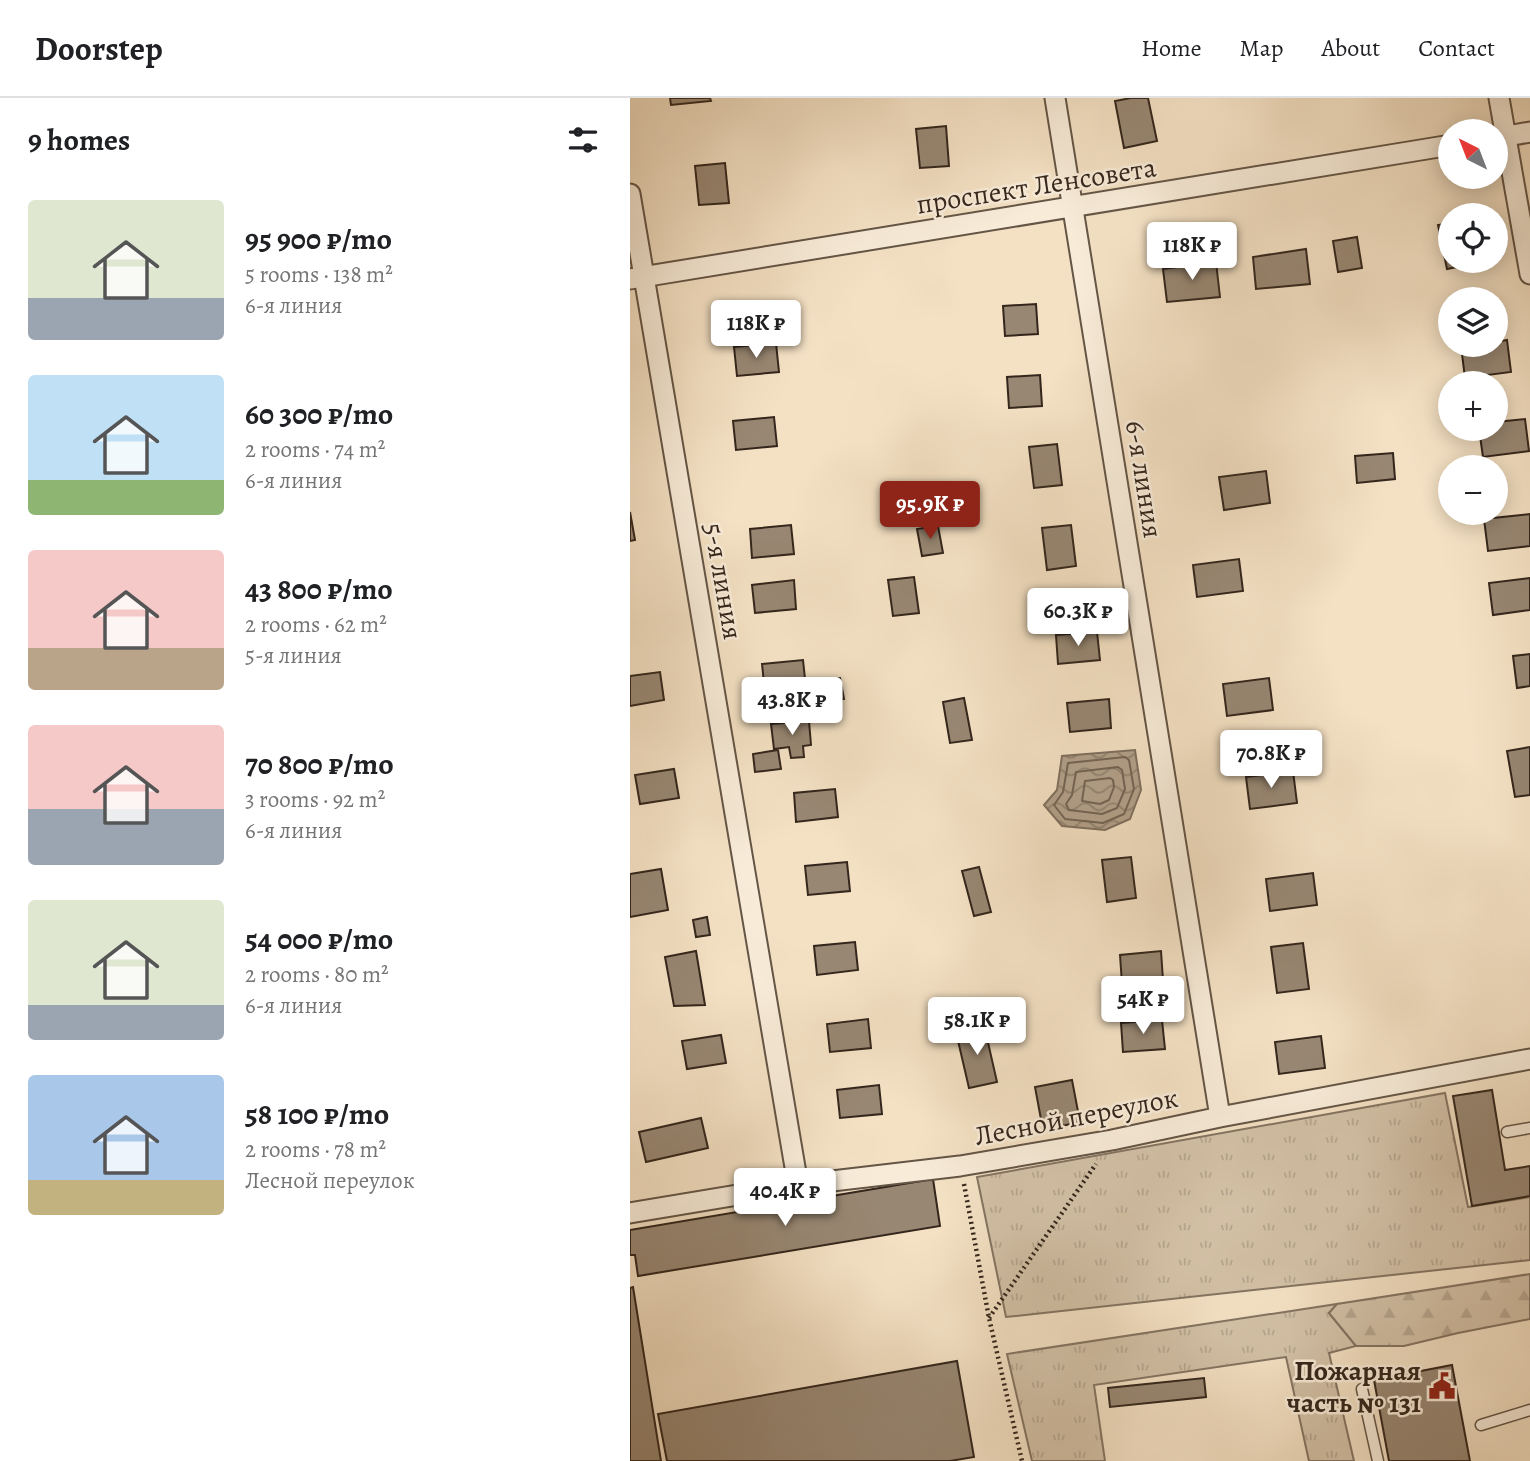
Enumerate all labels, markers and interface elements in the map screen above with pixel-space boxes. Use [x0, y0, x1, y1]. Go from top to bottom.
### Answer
text: Doorstep [35, 26, 163, 71]
text: Home [1141, 32, 1202, 64]
text: Map [1240, 32, 1284, 64]
text: About [1322, 32, 1380, 64]
text: Contact [1418, 32, 1495, 64]
north arrow [1438, 119, 1508, 189]
map controls [1438, 119, 1508, 525]
text: 9 homes [28, 120, 130, 160]
icon: filters [564, 121, 602, 159]
street label: проспект Ленсовета [914, 148, 1159, 224]
button: locate [1438, 203, 1508, 273]
text: 95 900 ₽/mo [245, 219, 392, 259]
pin: 118K ₽ [1135, 222, 1249, 282]
icon: home [84, 228, 168, 312]
text: 118K ₽ [1163, 229, 1221, 260]
text: 5 rooms · 138 m² [245, 259, 393, 290]
button: layers [1438, 287, 1508, 357]
text: 6-я линия [245, 290, 342, 321]
pin: 118K ₽ [699, 300, 813, 360]
text: 118K ₽ [727, 307, 785, 338]
button: + [1438, 371, 1508, 441]
text: 60 300 ₽/mo [245, 394, 393, 434]
icon: home [84, 403, 168, 487]
street label: 6-я линия [1116, 418, 1172, 541]
text: 2 rooms · 74 m² [245, 434, 385, 465]
button: − [1438, 455, 1508, 525]
text: 6-я линия [245, 465, 342, 496]
pin: 95.9K ₽ [865, 482, 995, 541]
text: 95.9K ₽ [896, 488, 964, 519]
street label: 5-я линия [694, 520, 752, 642]
text: 43 800 ₽/mo [245, 569, 393, 609]
icon: home [84, 578, 168, 662]
pin: 60.3K ₽ [1013, 588, 1143, 648]
text: 60.3K ₽ [1043, 595, 1113, 626]
text: 2 rooms · 62 m² [245, 609, 387, 640]
text: 5-я линия [245, 640, 342, 671]
pin: 43.8K ₽ [727, 678, 857, 737]
text: 43.8K ₽ [758, 684, 826, 715]
pin: 70.8K ₽ [1206, 730, 1336, 790]
text: 70.8K ₽ [1236, 737, 1306, 768]
text: 70 800 ₽/mo [245, 744, 394, 784]
icon: home [84, 753, 168, 837]
text: 3 rooms · 92 m² [245, 784, 385, 815]
text: 6-я линия [245, 815, 342, 846]
text: 54 000 ₽/mo [245, 919, 393, 959]
icon: home [84, 928, 168, 1012]
text: 2 rooms · 80 m² [245, 959, 389, 990]
pin: 54K ₽ [1094, 976, 1192, 1036]
text: 54K ₽ [1117, 983, 1169, 1014]
text: 6-я линия [245, 990, 342, 1021]
pin: 58.1K ₽ [912, 998, 1042, 1057]
text: 58.1K ₽ [944, 1004, 1010, 1035]
street label: Лесной переулок [971, 1079, 1181, 1155]
text: 58 100 ₽/mo [245, 1094, 389, 1134]
icon: home [84, 1103, 168, 1187]
text: 2 rooms · 78 m² [245, 1134, 386, 1165]
text: Лесной переулок [245, 1165, 415, 1196]
pin: 40.4K ₽ [720, 1168, 850, 1228]
text: 40.4K ₽ [750, 1175, 820, 1206]
place label: Пожарная часть № 131 [1287, 1352, 1421, 1422]
public building icon: Пожарная часть № 131 [1427, 1371, 1457, 1401]

